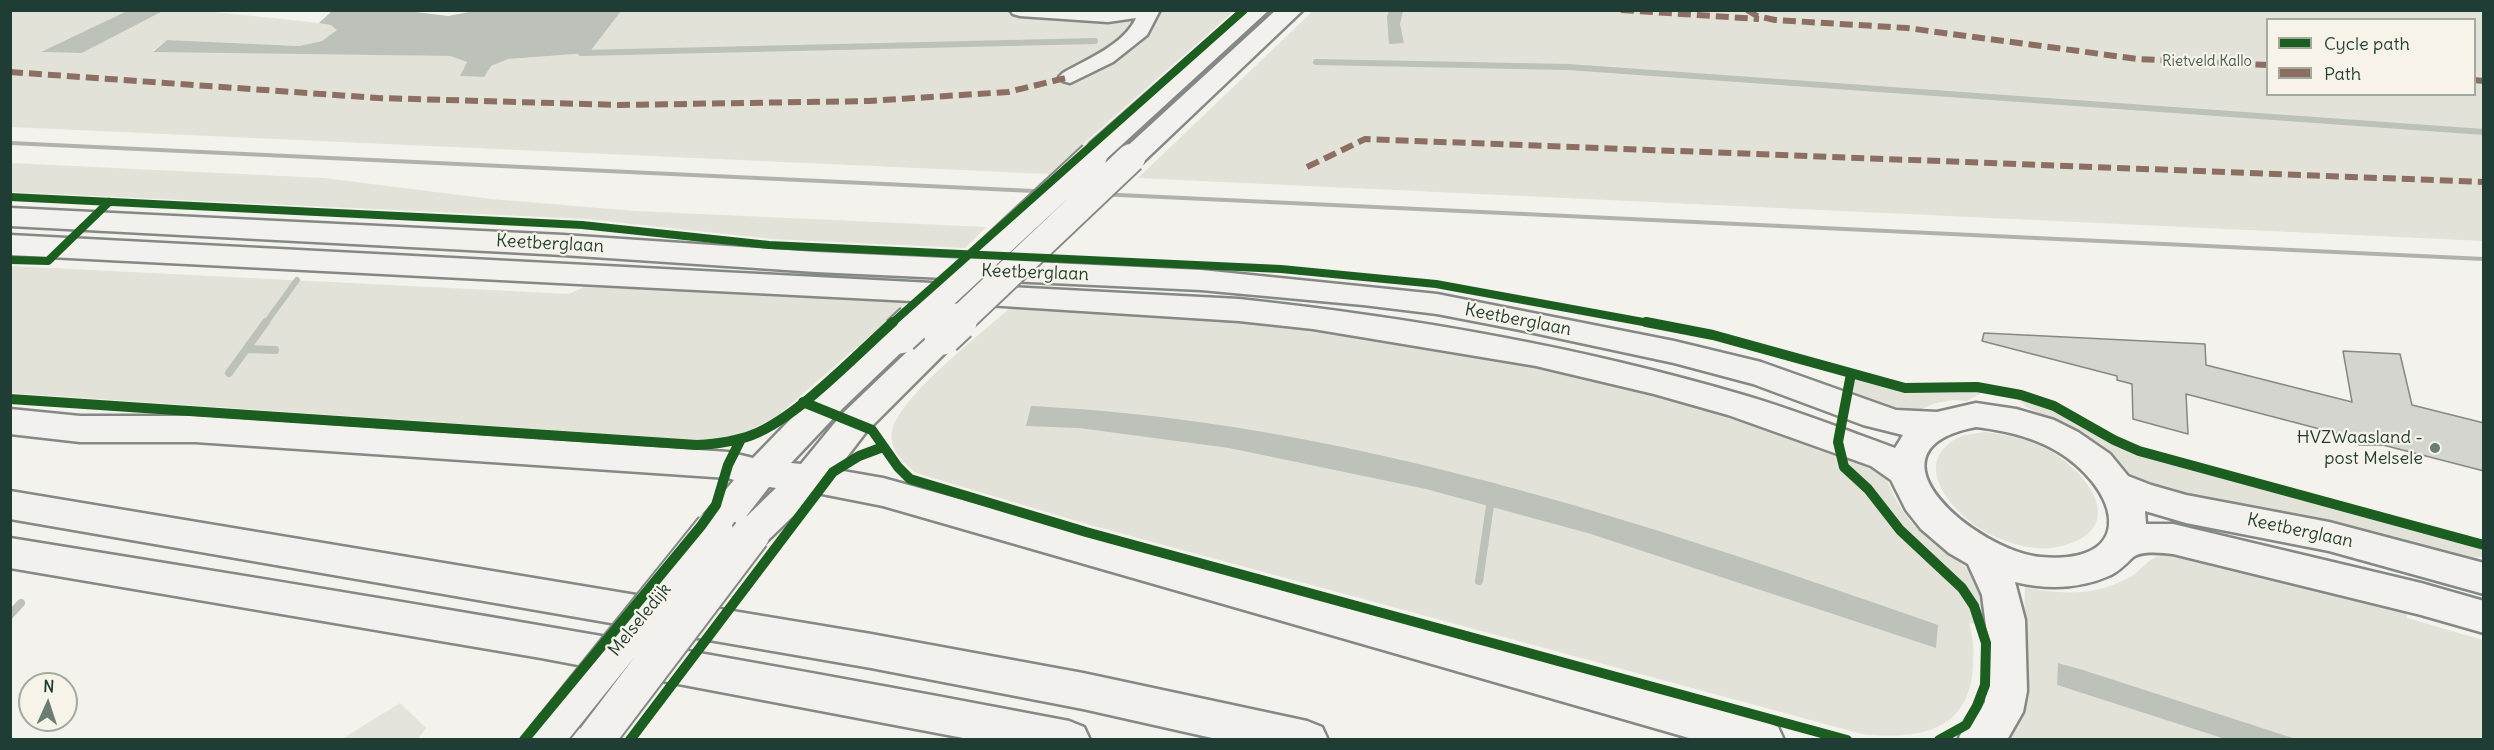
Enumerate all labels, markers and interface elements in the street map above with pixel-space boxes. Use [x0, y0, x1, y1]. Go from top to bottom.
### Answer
legend [2266, 18, 2476, 96]
text: Cycle path [2324, 32, 2410, 55]
park label: Rietveld Kallo [2162, 53, 2252, 71]
text: Path [2324, 62, 2361, 85]
street label: Keetberglaan [496, 230, 604, 258]
street label: Keetberglaan [981, 260, 1089, 286]
street label: Keetberglaan [1463, 299, 1573, 341]
place label: HVZWaasland - post Melsele [2297, 427, 2423, 470]
marker: HVZWaasland - post Melsele [2428, 441, 2442, 455]
street label: Keetberglaan [2245, 509, 2355, 553]
street label: Melseledijk [604, 579, 676, 661]
north arrow [18, 672, 78, 732]
text: N [43, 676, 55, 696]

